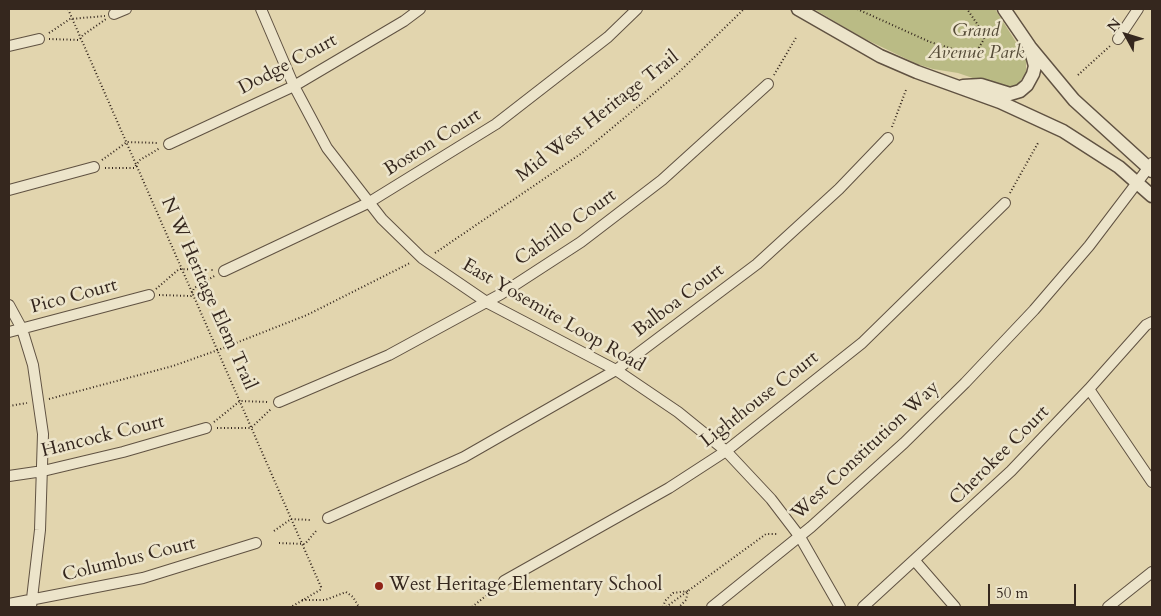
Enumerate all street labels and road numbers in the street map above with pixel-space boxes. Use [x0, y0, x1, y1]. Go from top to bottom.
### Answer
street label: Dodge Court [235, 29, 341, 101]
street label: Mid West Heritage Trail [512, 46, 684, 188]
street label: Boston Court [380, 104, 486, 182]
street label: Cabrillo Court [511, 185, 621, 271]
street label: N W Heritage Elem Trail [155, 194, 261, 394]
street label: East Yosemite Loop Road [458, 254, 648, 378]
street label: Balboa Court [629, 259, 729, 343]
street label: Pico Court [28, 275, 120, 319]
street label: Lighthouse Court [697, 347, 823, 453]
street label: West Constitution Way [787, 377, 945, 525]
street label: Cherokee Court [945, 401, 1055, 511]
street label: Hancock Court [39, 411, 167, 463]
street label: Columbus Court [60, 532, 198, 588]

